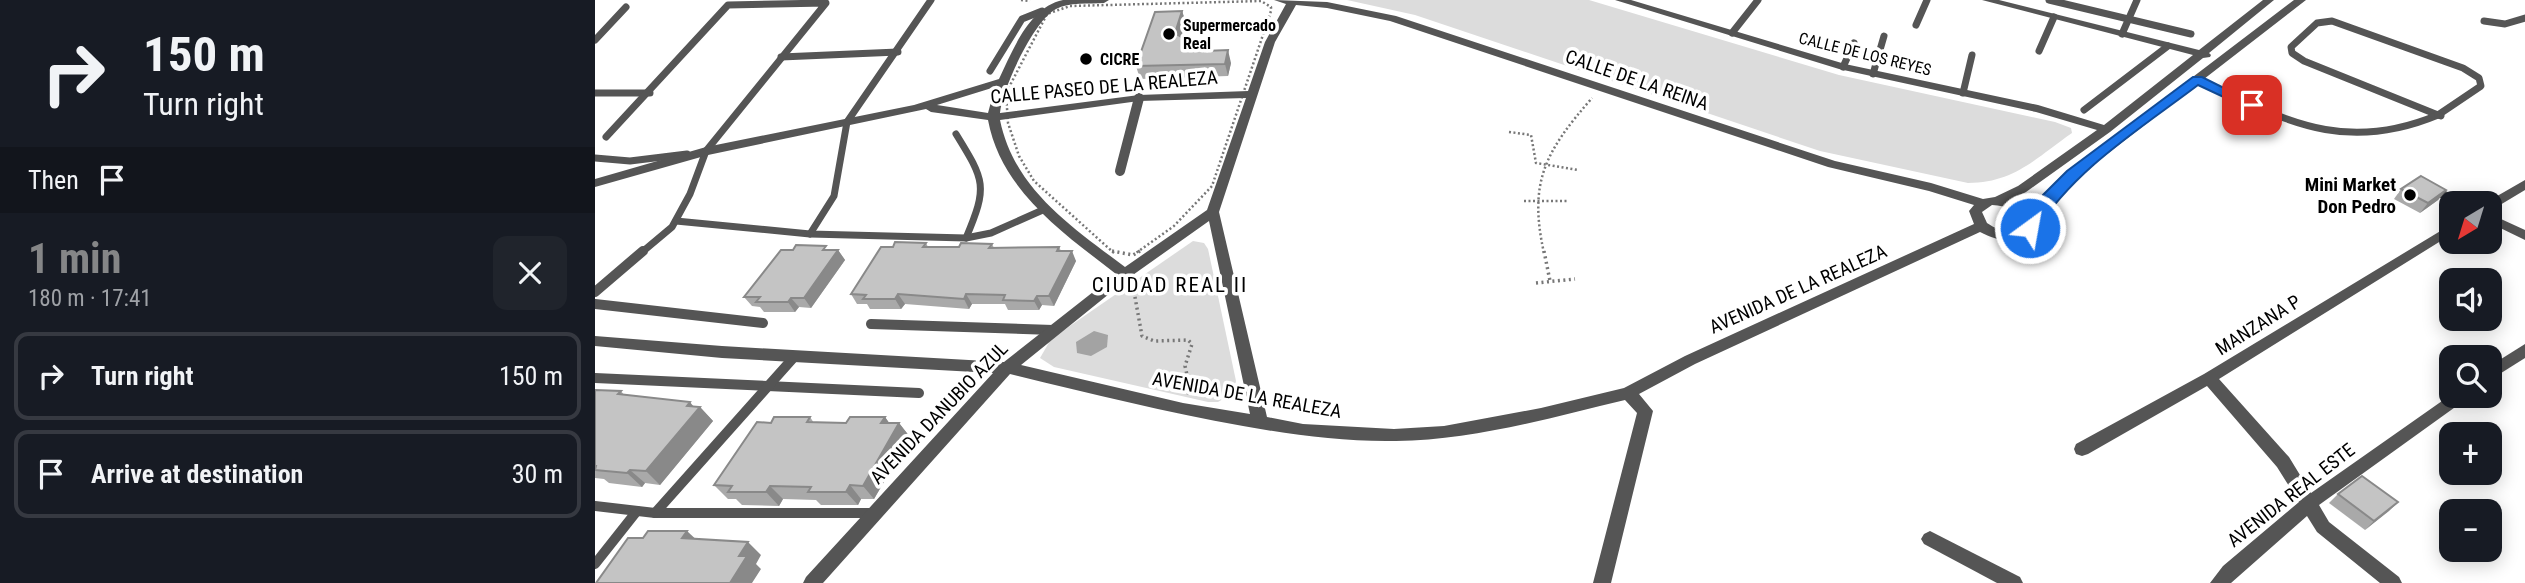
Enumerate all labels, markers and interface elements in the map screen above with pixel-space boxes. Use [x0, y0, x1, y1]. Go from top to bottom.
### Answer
place label: Supermercado Real [1183, 16, 1276, 53]
text: 150 m [143, 26, 265, 83]
marker: Supermercado Real [1161, 26, 1177, 42]
icon: right [28, 28, 119, 119]
street label: CALLE DE LOS REYES [1797, 28, 1933, 80]
street label: CALLE DE LA REINA [1562, 45, 1712, 115]
place label: CICRE [1100, 50, 1139, 69]
marker: CICRE [1078, 51, 1094, 67]
street label: CALLE PASEO DE LA REALEZA [989, 66, 1219, 108]
pin [2222, 75, 2282, 135]
text: Turn right [143, 85, 264, 123]
icon: arrive [2233, 86, 2271, 124]
icon: arrive [93, 161, 131, 199]
text: Then [28, 165, 79, 195]
place label: Mini Market Don Pedro [2305, 173, 2396, 218]
marker: Mini Market Don Pedro [2402, 187, 2418, 203]
position arrow [1993, 191, 2067, 265]
north arrow [2439, 191, 2503, 254]
map controls [2439, 191, 2502, 562]
text: 1 min [28, 234, 121, 283]
button: close [493, 236, 567, 310]
street label: AVENIDA DE LA REALEZA [1706, 239, 1890, 339]
button: sound [2439, 268, 2502, 331]
district label: CIUDAD REAL II [1092, 273, 1248, 297]
text: 180 m · 17:41 [28, 285, 152, 312]
street label: MANZANA P [2211, 290, 2305, 360]
street label: AVENIDA DANUBIO AZUL [865, 337, 1013, 489]
button: search [2439, 345, 2502, 408]
icon: right [32, 357, 70, 395]
text: Turn right [91, 361, 193, 391]
text: 150 m [499, 361, 563, 391]
street label: AVENIDA DE LA REALEZA [1151, 367, 1344, 423]
button: + [2439, 422, 2502, 485]
street label: AVENIDA REAL ESTE [2223, 438, 2359, 552]
icon: arrive [32, 455, 70, 493]
text: Arrive at destination [91, 459, 303, 489]
text: 30 m [512, 459, 563, 489]
button: − [2439, 499, 2502, 562]

